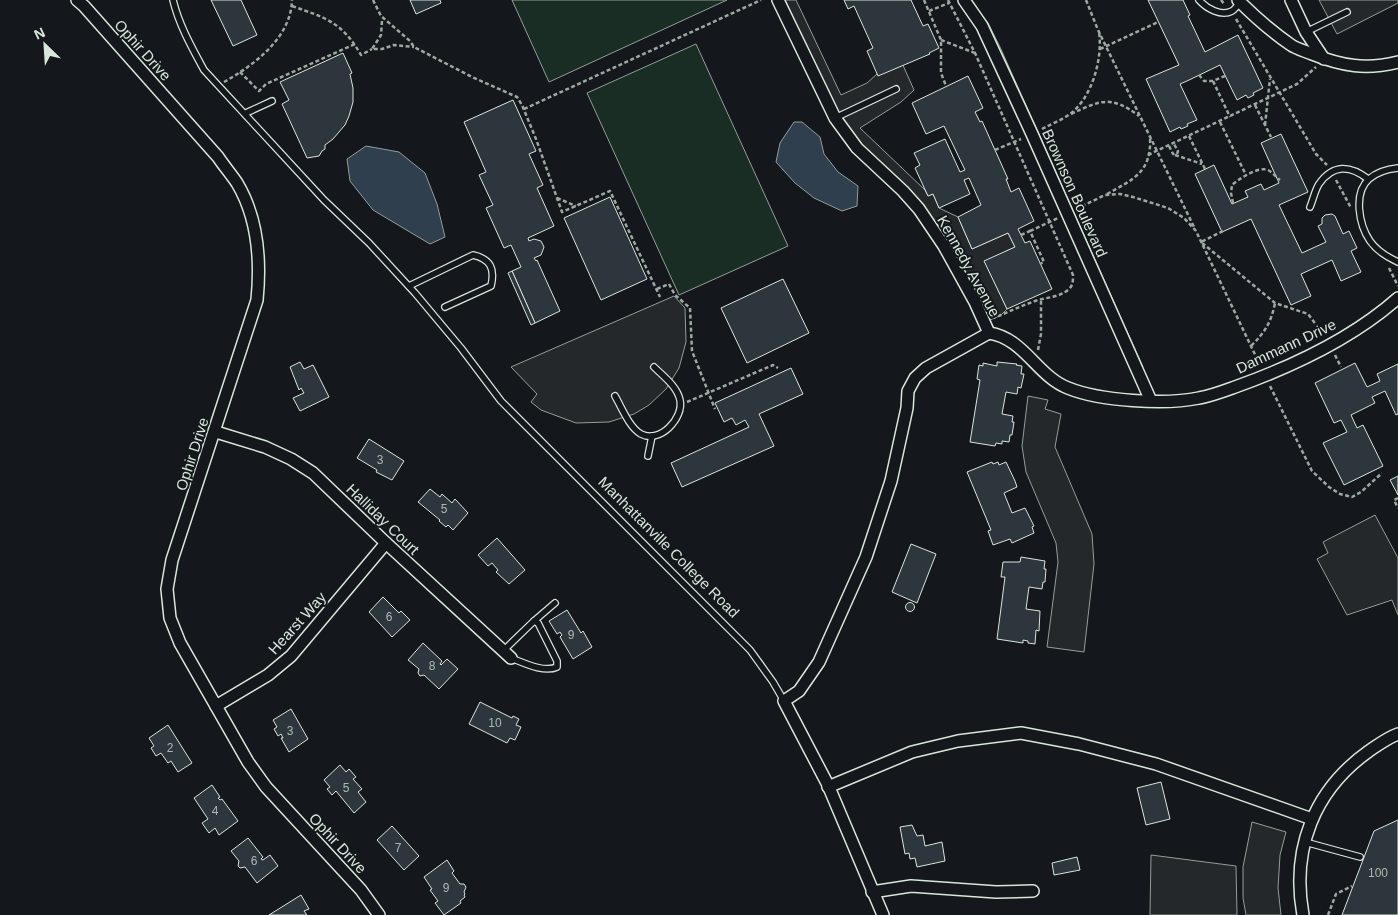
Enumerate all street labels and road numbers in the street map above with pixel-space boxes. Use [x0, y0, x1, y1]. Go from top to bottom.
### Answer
street label: Ophir Drive [111, 16, 175, 84]
street label: Brownson Boulevard [1039, 126, 1111, 260]
street label: Kennedy Avenue [934, 212, 1004, 320]
street label: Dammann Drive [1233, 315, 1339, 377]
street label: Ophir Drive [172, 415, 212, 493]
street label: Manhattanville College Road [595, 473, 743, 621]
street label: Halliday Court [343, 480, 423, 558]
street label: Hearst Way [265, 588, 330, 658]
street label: Ophir Drive [306, 809, 370, 877]

